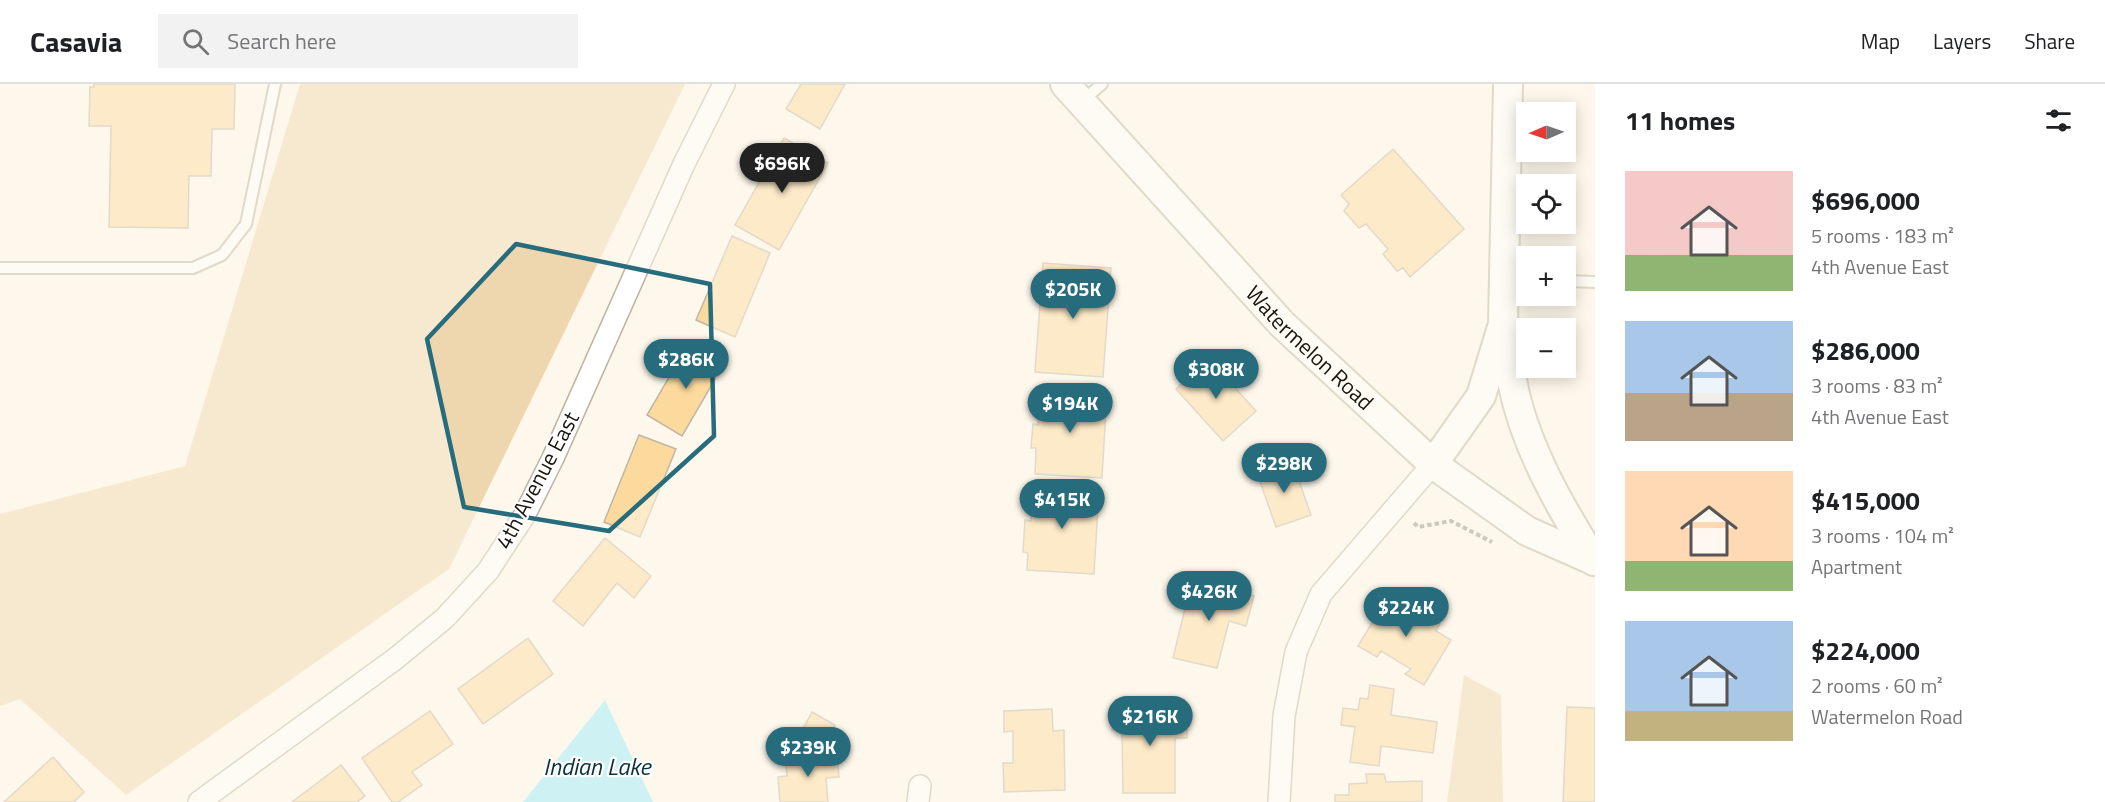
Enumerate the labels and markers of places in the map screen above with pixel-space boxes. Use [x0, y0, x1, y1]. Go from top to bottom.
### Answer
pin: $696K [740, 143, 824, 194]
pin: $205K [1031, 269, 1115, 320]
pin: $286K [644, 339, 728, 390]
pin: $308K [1174, 349, 1258, 400]
pin: $194K [1028, 383, 1112, 434]
pin: $298K [1242, 443, 1326, 494]
pin: $415K [1020, 479, 1104, 530]
pin: $426K [1167, 571, 1251, 622]
pin: $224K [1364, 587, 1448, 638]
pin: $216K [1108, 696, 1192, 747]
pin: $239K [766, 727, 850, 778]

